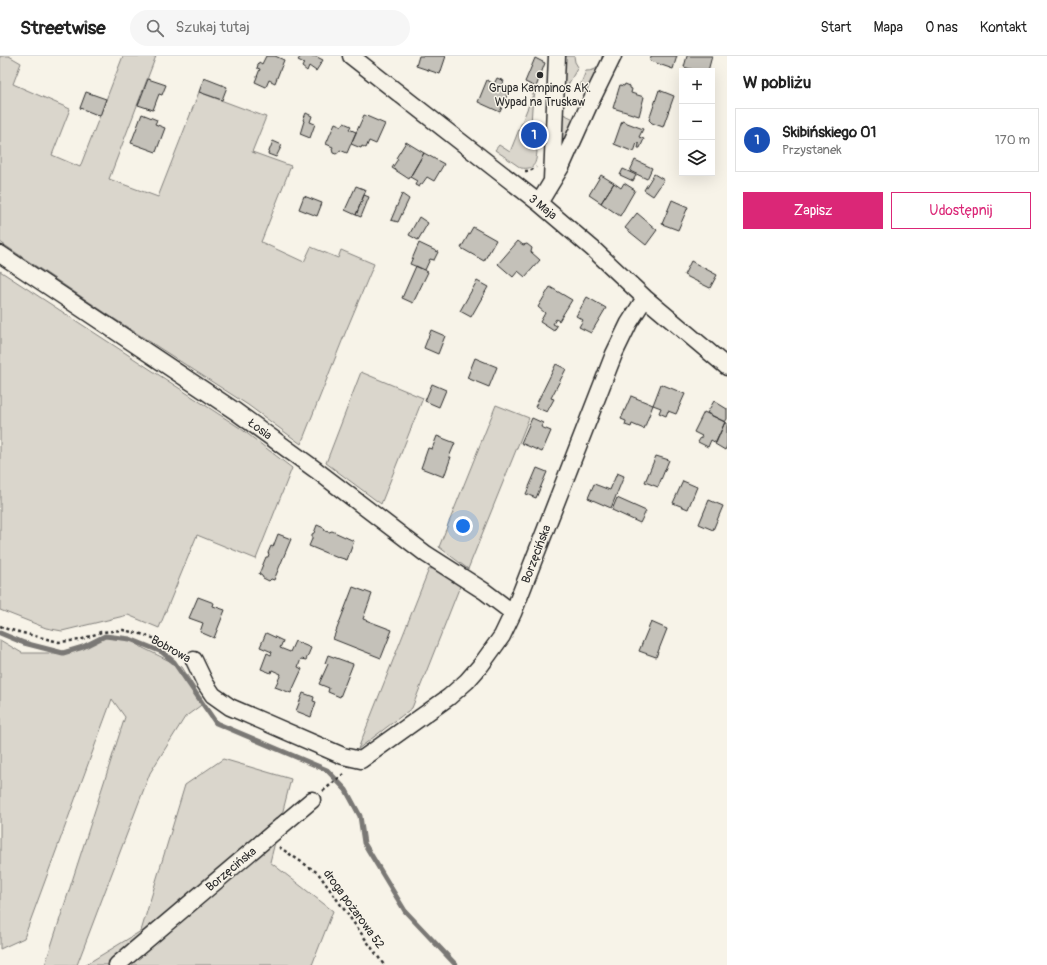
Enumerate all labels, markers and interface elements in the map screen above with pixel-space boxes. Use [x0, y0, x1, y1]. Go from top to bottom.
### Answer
search box [130, 10, 410, 46]
text: Streetwise [20, 16, 106, 40]
icon: search [144, 17, 166, 39]
text: Szukaj tutaj [176, 18, 250, 37]
text: Start [820, 19, 851, 36]
text: Mapa [873, 19, 903, 36]
text: O nas [925, 19, 958, 36]
text: Kontakt [980, 19, 1027, 36]
map controls [679, 68, 715, 176]
button: + [679, 68, 715, 104]
marker: Grupa Kampinos AK. Wypad na Truskaw [535, 70, 545, 80]
text: W pobliżu [743, 72, 811, 93]
place label: Grupa Kampinos AK. Wypad na Truskaw [489, 81, 591, 110]
button: − [679, 104, 715, 140]
pin: 1 [521, 120, 547, 150]
text: Skibińskiego 01 [782, 123, 876, 142]
text: 1 [754, 132, 760, 148]
text: 170 m [995, 132, 1030, 148]
button: layers [679, 140, 715, 176]
text: Przystanek [782, 142, 842, 158]
street label: 3 Maja [526, 192, 560, 224]
button: Zapisz [743, 192, 883, 229]
button: Udostępnij [891, 192, 1031, 229]
street label: Łosia [244, 415, 275, 443]
your location [453, 516, 473, 536]
street label: Borzęcińska [518, 523, 555, 585]
street label: Bobrowa [148, 632, 194, 667]
street label: Borzęcińska [203, 844, 260, 895]
street label: droga pożarowa 52 [320, 867, 388, 952]

